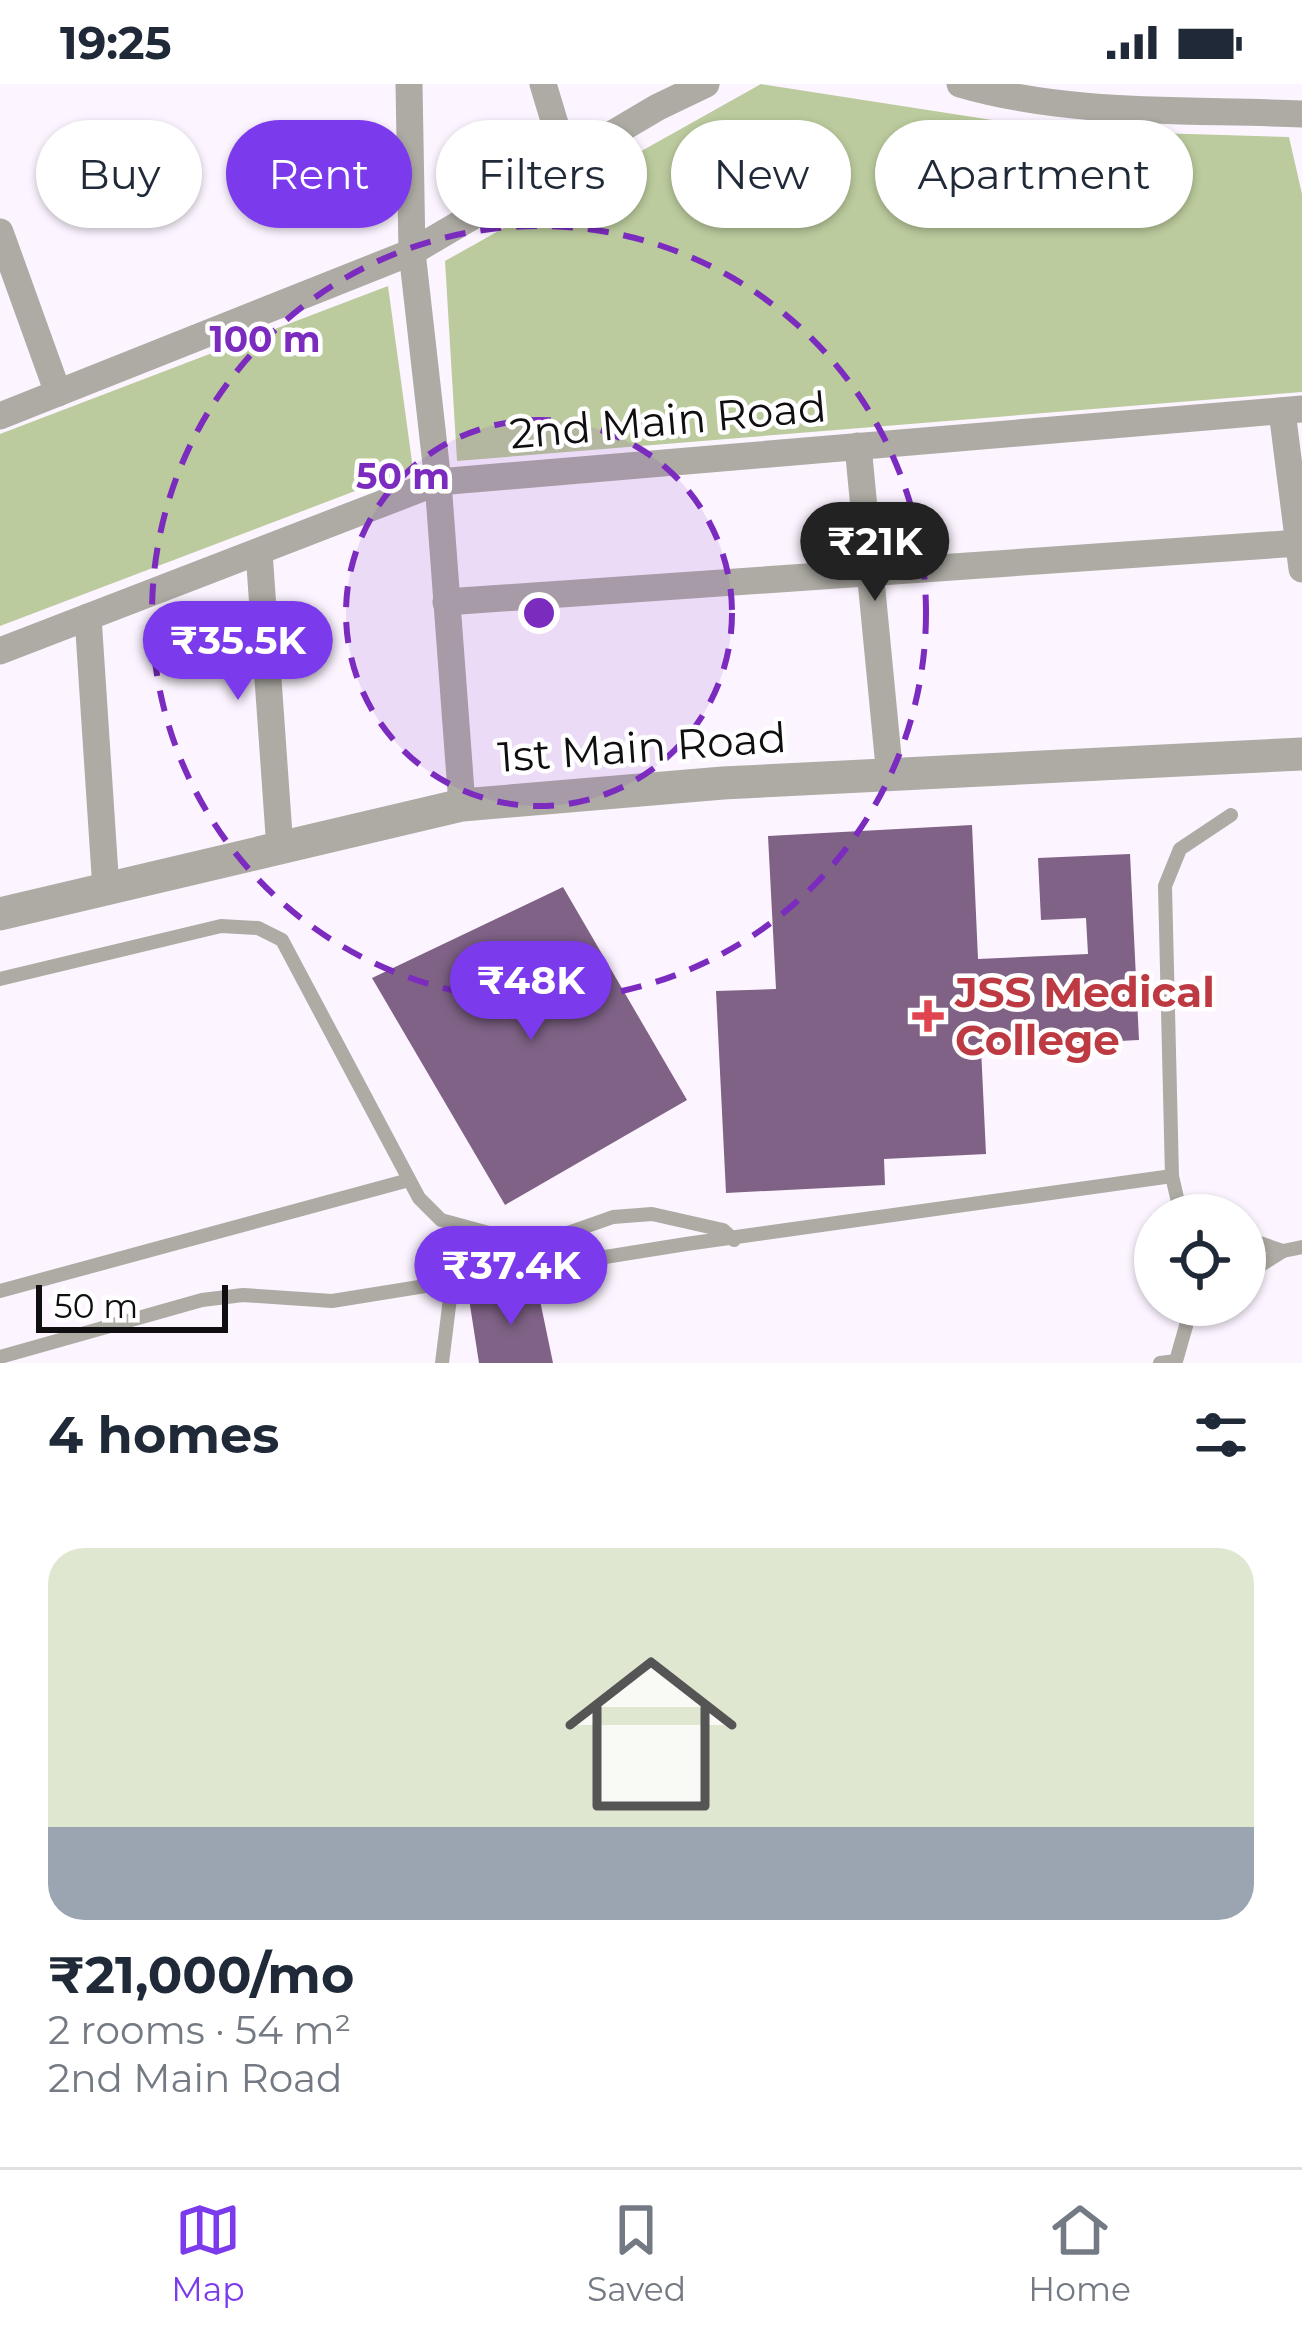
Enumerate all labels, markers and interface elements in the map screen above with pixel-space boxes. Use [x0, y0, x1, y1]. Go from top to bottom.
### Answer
text: 19:25 [60, 15, 171, 70]
chip: Buy [36, 120, 202, 228]
chip: Rent [226, 120, 412, 228]
chip: Filters [436, 120, 647, 228]
chip: New [671, 120, 851, 228]
chip: Apartment [875, 120, 1193, 228]
text: 100 m [210, 317, 320, 361]
street label: 2nd Main Road [508, 380, 828, 460]
text: 50 m [356, 454, 450, 498]
pin: ₹21K [804, 502, 946, 604]
text: ₹21K [827, 517, 923, 565]
centre of rings [518, 592, 560, 634]
pin: ₹35.5K [140, 601, 336, 703]
text: ₹35.5K [170, 616, 306, 664]
street label: 1st Main Road [496, 711, 788, 783]
pin: ₹48K [460, 941, 602, 1043]
text: ₹48K [477, 956, 585, 1004]
place label: JSS Medical College [954, 966, 1215, 1066]
marker: JSS Medical College [912, 1000, 944, 1032]
map controls [1134, 1194, 1266, 1326]
button: locate [1134, 1194, 1266, 1326]
pin: ₹37.4K [413, 1226, 609, 1328]
text: ₹37.4K [441, 1241, 581, 1289]
scale bar [36, 1279, 228, 1332]
text: 50 m [54, 1286, 138, 1326]
icon: filters [1188, 1402, 1254, 1468]
text: 4 homes [48, 1404, 279, 1466]
icon: home [543, 1626, 759, 1842]
text: ₹21,000/mo [48, 1944, 354, 2006]
text: 2 rooms · 54 m² [48, 2006, 351, 2054]
text: 2nd Main Road [48, 2054, 342, 2102]
tab: Map [171, 2197, 245, 2309]
tab: Saved [587, 2197, 686, 2309]
tab: Home [1028, 2197, 1131, 2309]

